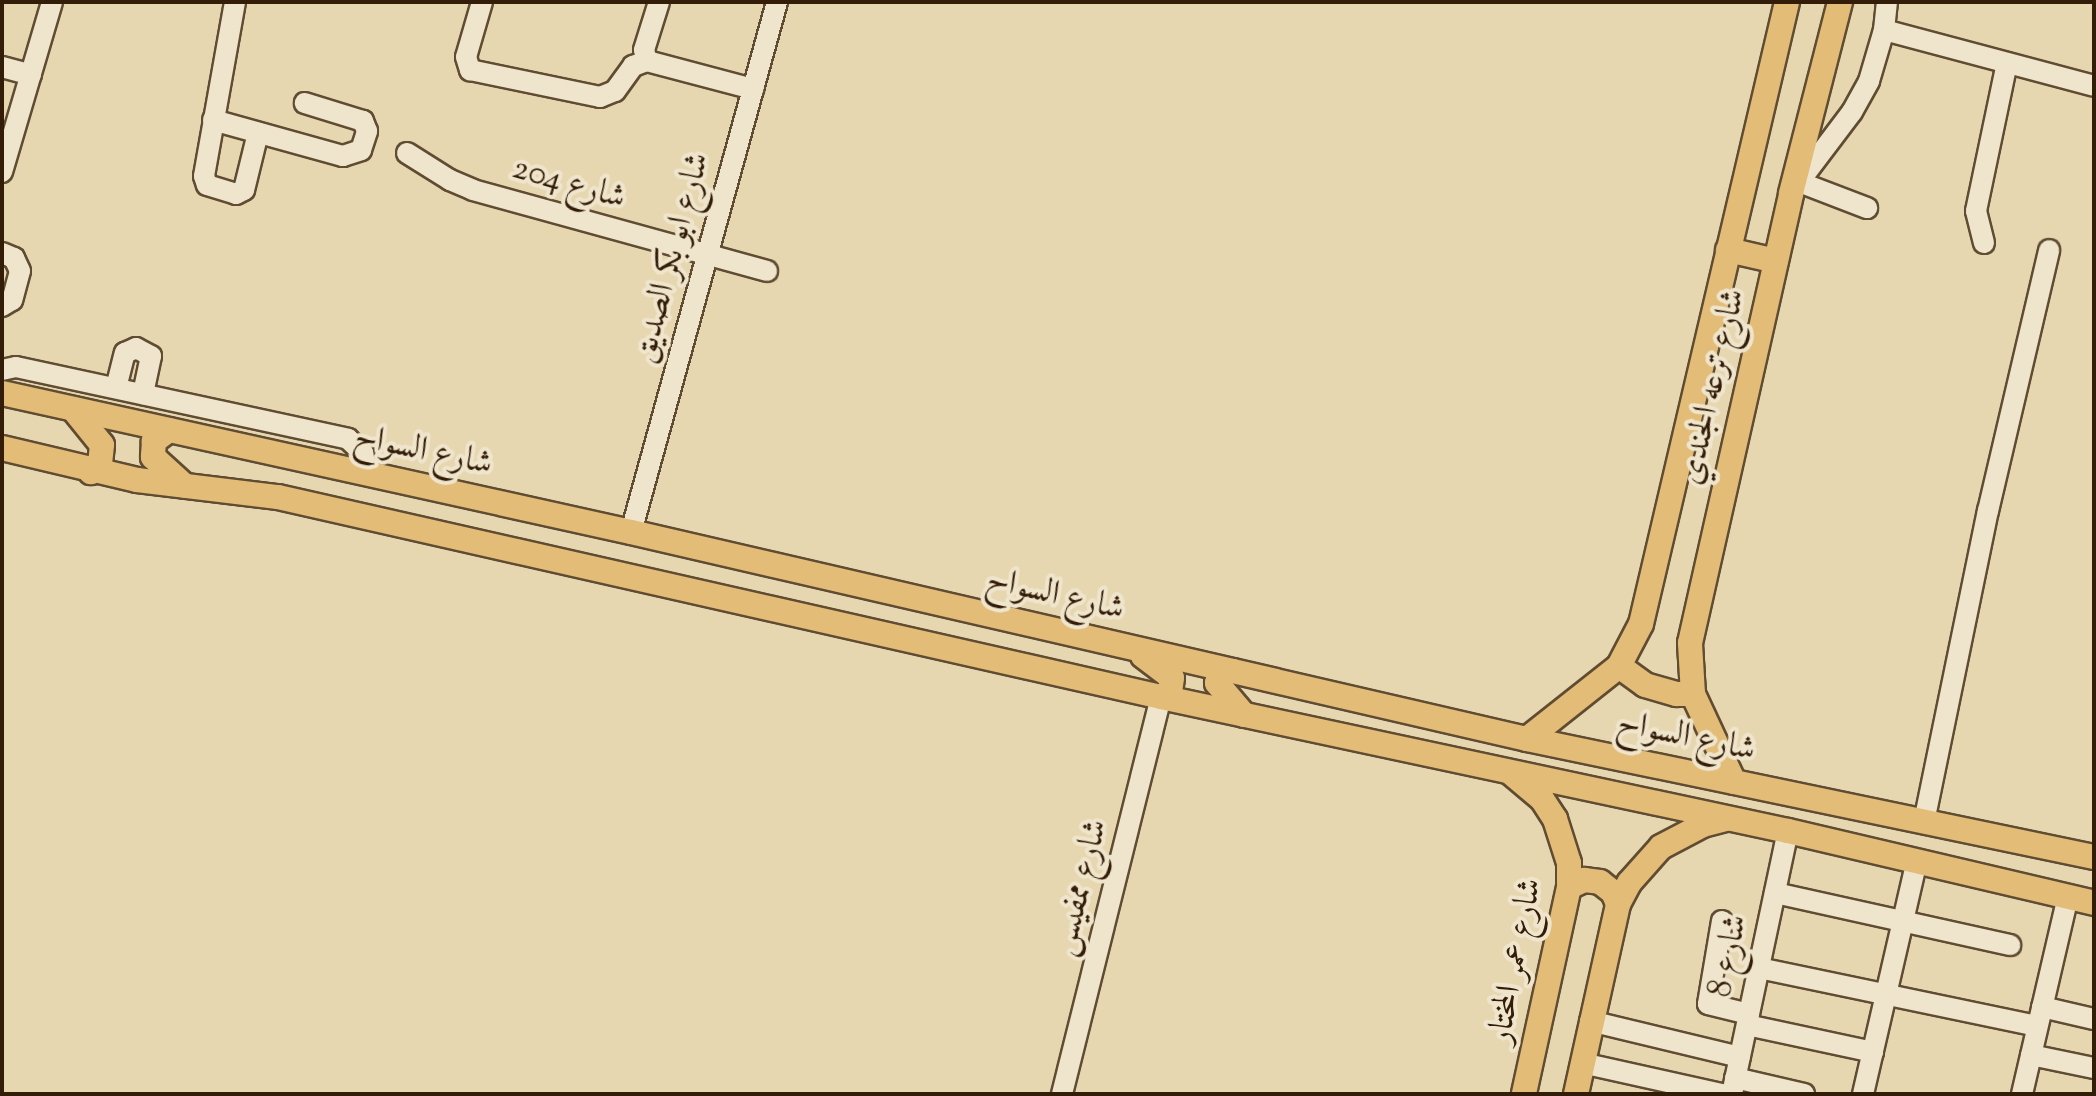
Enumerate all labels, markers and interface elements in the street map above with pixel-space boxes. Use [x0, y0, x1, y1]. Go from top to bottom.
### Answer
street label: شارع 204 [508, 148, 630, 220]
street label: شارع ابو بكر الصديق [624, 148, 720, 368]
street label: شارع ترعه الجندي [1671, 285, 1755, 489]
street label: شارع السواح [350, 416, 496, 486]
street label: شارع السواح [982, 559, 1128, 631]
street label: شارع السواح [1613, 702, 1759, 772]
street label: شارع ممفيس [1044, 815, 1118, 961]
street label: شارع عمر المختار [1480, 875, 1552, 1047]
street label: شارع 8 [1700, 911, 1758, 1001]

